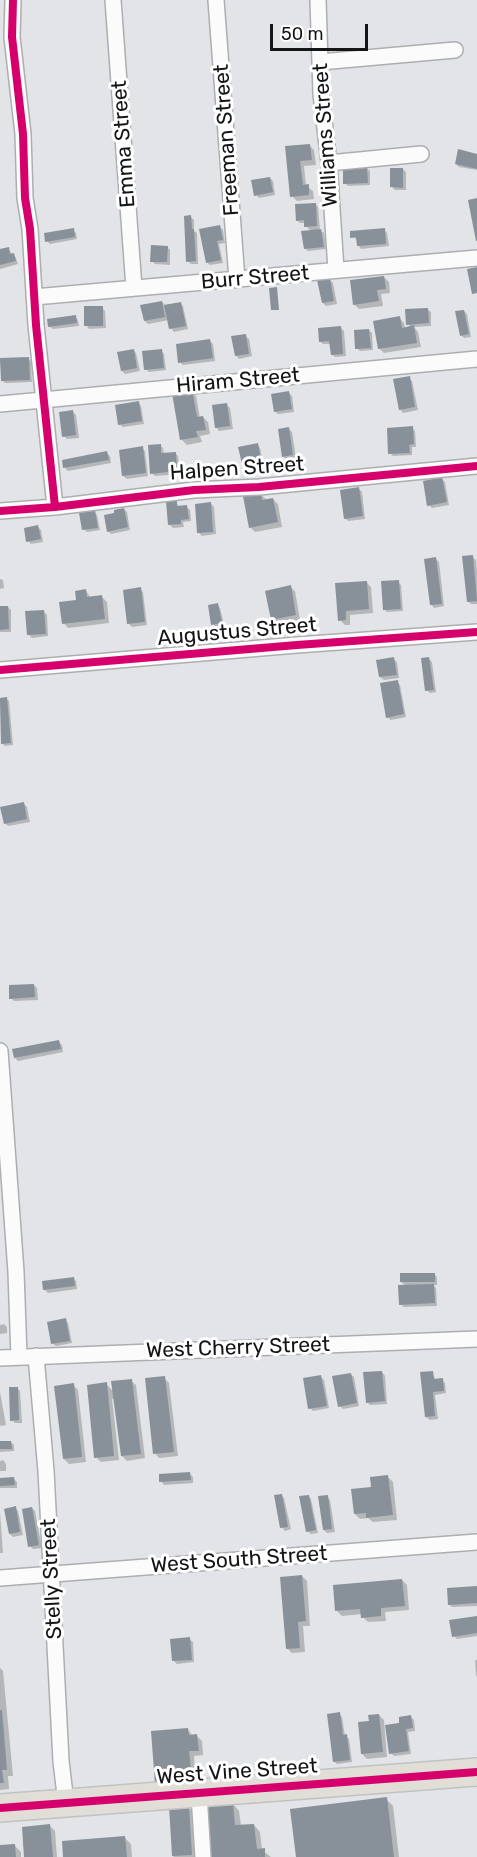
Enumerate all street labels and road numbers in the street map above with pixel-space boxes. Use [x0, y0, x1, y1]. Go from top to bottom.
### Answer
street label: Williams Street [308, 62, 344, 208]
street label: Freeman Street [209, 63, 245, 217]
street label: Emma Street [107, 80, 141, 208]
street label: Burr Street [200, 261, 310, 295]
street label: Hiram Street [175, 363, 301, 399]
street label: Halpen Street [169, 452, 305, 486]
street label: Augustus Street [156, 612, 318, 652]
street label: West Cherry Street [146, 1332, 330, 1364]
street label: Stelly Street [36, 1518, 68, 1640]
street label: West South Street [150, 1541, 328, 1579]
street label: West Vine Street [156, 1754, 318, 1790]

